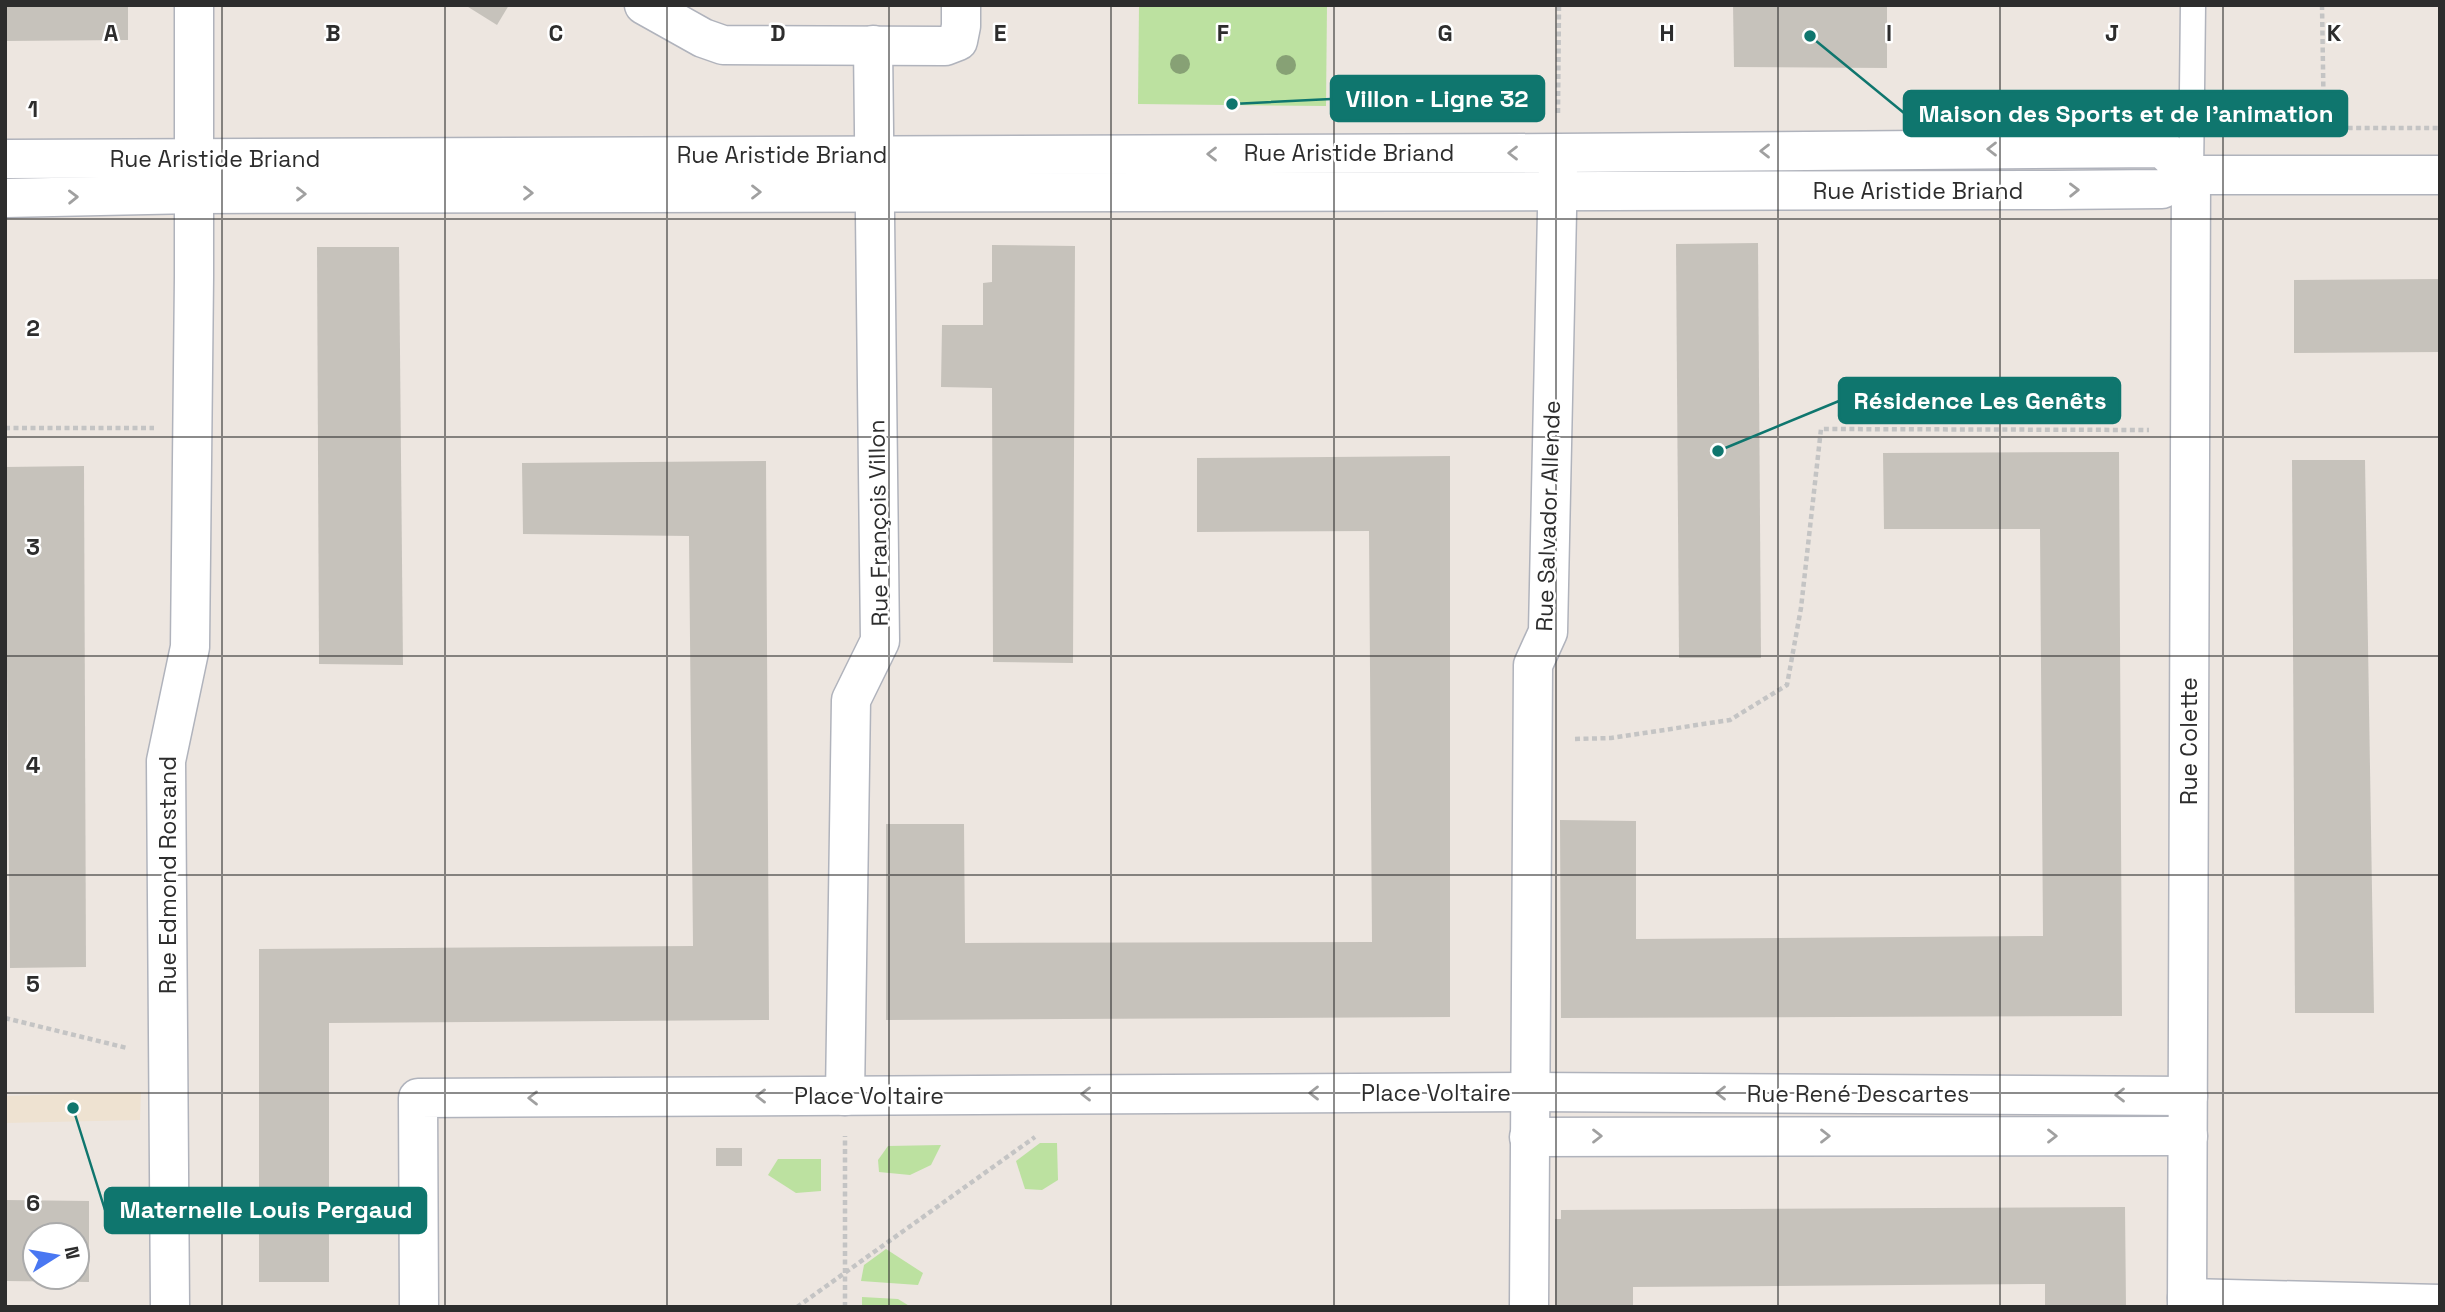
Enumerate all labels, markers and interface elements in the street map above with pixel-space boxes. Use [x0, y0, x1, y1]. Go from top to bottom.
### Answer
text: A [104, 18, 119, 48]
text: B [325, 18, 341, 48]
text: C [549, 18, 563, 48]
text: D [770, 18, 786, 48]
text: E [994, 18, 1006, 48]
text: F [1217, 18, 1229, 48]
text: G [1437, 18, 1453, 48]
text: H [1659, 18, 1675, 48]
text: I [1886, 18, 1892, 48]
text: J [2105, 18, 2119, 48]
text: K [2327, 18, 2342, 48]
callout: Villon - Ligne 32 [1331, 76, 1544, 121]
text: Villon - Ligne 32 [1345, 83, 1529, 114]
callout: Maison des Sports et de l'animation [1904, 91, 2347, 136]
text: 1 [28, 94, 38, 124]
text: Maison des Sports et de l'animation [1918, 98, 2334, 129]
street label: Rue Aristide Briand [1244, 138, 1454, 168]
street label: Rue Aristide Briand [677, 140, 887, 170]
one-way arrow [1986, 141, 1997, 157]
one-way arrow [1759, 143, 1769, 159]
street label: Rue Aristide Briand [110, 144, 320, 174]
one-way arrow [1507, 145, 1517, 161]
one-way arrow [1206, 146, 1216, 162]
street label: Rue Aristide Briand [1813, 176, 2023, 206]
one-way arrow [2070, 182, 2080, 198]
one-way arrow [751, 184, 762, 200]
one-way arrow [524, 185, 534, 201]
one-way arrow [296, 186, 307, 202]
one-way arrow [68, 189, 79, 204]
text: 2 [26, 313, 40, 343]
callout: Résidence Les Genêts [1839, 378, 2120, 423]
text: Résidence Les Genêts [1854, 385, 2106, 416]
street label: Rue Salvador Allende [1529, 400, 1567, 632]
street label: Rue François Villon [861, 419, 895, 627]
text: 3 [26, 532, 40, 562]
street label: Rue Colette [2174, 677, 2204, 805]
text: 4 [26, 750, 41, 780]
street label: Rue Edmond Rostand [153, 756, 183, 994]
text: 5 [26, 969, 40, 999]
street label: Place Voltaire [1361, 1078, 1511, 1108]
street label: Rue René Descartes [1747, 1079, 1969, 1109]
street label: Place Voltaire [794, 1081, 944, 1111]
one-way arrow [1308, 1085, 1318, 1101]
one-way arrow [1715, 1085, 1725, 1101]
one-way arrow [1080, 1086, 1091, 1102]
one-way arrow [755, 1088, 765, 1104]
one-way arrow [2114, 1088, 2125, 1103]
one-way arrow [527, 1090, 538, 1105]
one-way arrow [1592, 1128, 1603, 1144]
one-way arrow [1820, 1128, 1830, 1144]
one-way arrow [2047, 1128, 2058, 1144]
text: 6 [26, 1188, 40, 1218]
callout: Maternelle Louis Pergaud [105, 1188, 426, 1233]
text: Maternelle Louis Pergaud [120, 1194, 413, 1225]
north arrow [21, 1221, 91, 1291]
text: N [59, 1244, 86, 1261]

